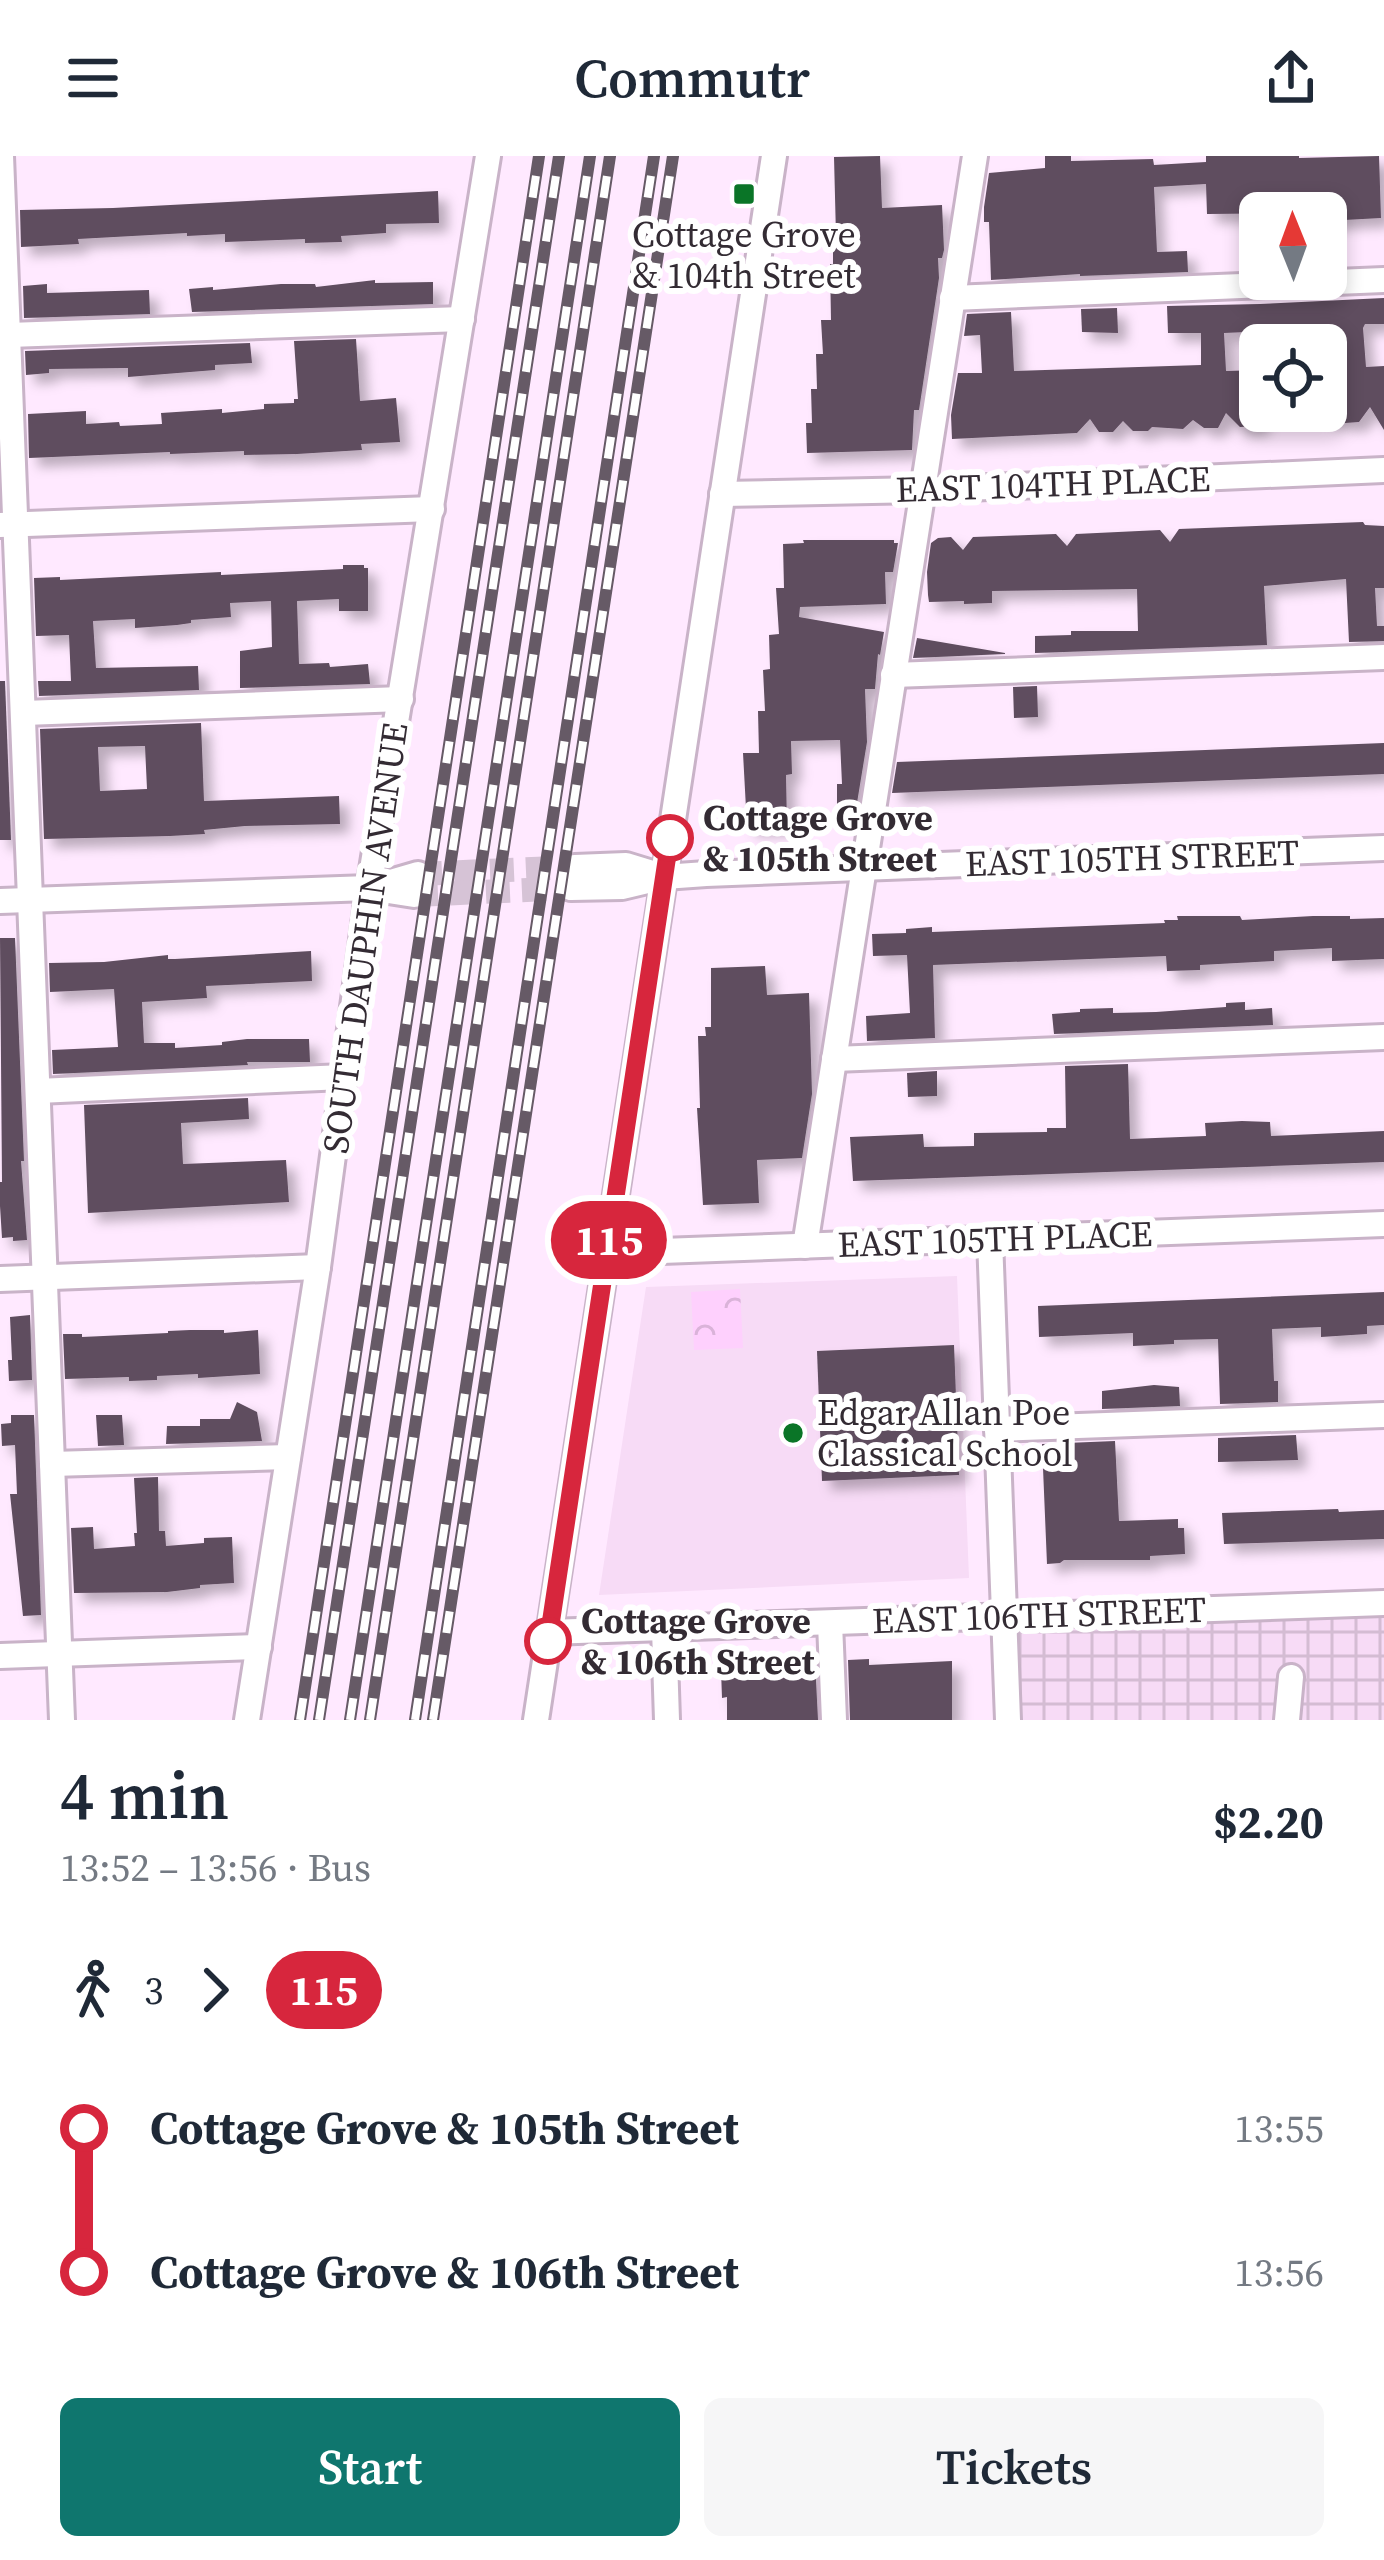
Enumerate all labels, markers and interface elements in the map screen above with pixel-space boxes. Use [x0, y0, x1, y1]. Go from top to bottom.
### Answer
text: Commutr [574, 41, 810, 115]
icon: menu [60, 45, 126, 111]
icon: share [1258, 45, 1324, 111]
marker: Cottage Grove & 104th Street [731, 181, 757, 207]
north arrow [1239, 192, 1347, 300]
map controls [1239, 192, 1347, 432]
place label: Cottage Grove & 104th Street [632, 210, 856, 300]
button: locate [1239, 324, 1347, 432]
street label: EAST 104TH PLACE [895, 454, 1211, 514]
street label: SOUTH DAUPHIN AVENUE [311, 720, 419, 1156]
place label: Cottage Grove & 105th Street [703, 793, 938, 883]
marker: Cottage Grove & 105th Street [648, 816, 692, 860]
street label: EAST 105TH STREET [964, 828, 1300, 888]
line badge: 115 [540, 1201, 678, 1279]
street label: EAST 105TH PLACE [837, 1209, 1153, 1269]
text: 115 [575, 1211, 643, 1269]
place label: Edgar Allan Poe Classical School [817, 1388, 1073, 1478]
marker: Edgar Allan Poe Classical School [780, 1420, 806, 1446]
street label: EAST 106TH STREET [871, 1585, 1207, 1645]
place label: Cottage Grove & 106th Street [581, 1596, 816, 1686]
marker: Cottage Grove & 106th Street [526, 1619, 570, 1663]
text: 4 min [60, 1751, 229, 1841]
text: $2.20 [1213, 1791, 1324, 1853]
text: 13:52 – 13:56 · Bus [60, 1841, 371, 1894]
icon: walk [60, 1957, 126, 2023]
icon: forward [182, 1957, 248, 2023]
text: 115 [290, 1961, 358, 2019]
text: 3 [144, 1964, 164, 2017]
text: Cottage Grove & 105th Street [150, 2097, 739, 2159]
text: 13:55 [1234, 2102, 1324, 2155]
text: Cottage Grove & 106th Street [150, 2241, 739, 2303]
text: 13:56 [1234, 2246, 1324, 2299]
button: Start [60, 2398, 680, 2536]
button: Tickets [704, 2398, 1324, 2536]

